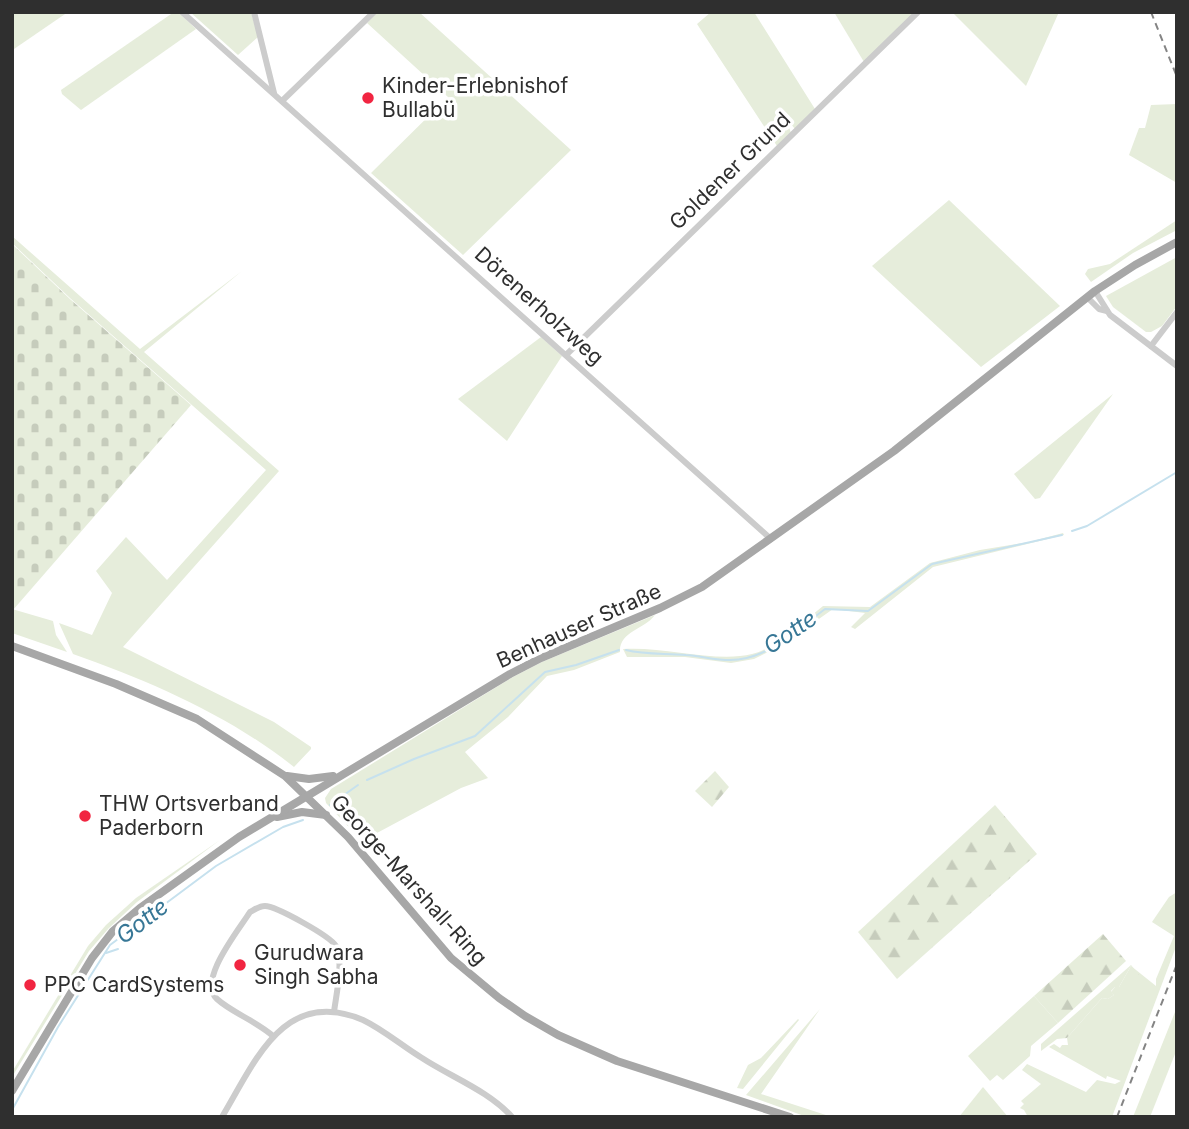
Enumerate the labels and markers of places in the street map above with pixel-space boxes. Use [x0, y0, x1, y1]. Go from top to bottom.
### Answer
place label: Kinder-Erlebnishof Bullabü [382, 73, 568, 122]
marker: Kinder-Erlebnishof Bullabü [360, 90, 376, 106]
place label: THW Ortsverband Paderborn [99, 791, 279, 840]
marker: THW Ortsverband Paderborn [77, 808, 93, 824]
place label: Gurudwara Singh Sabha [254, 940, 379, 989]
marker: Gurudwara Singh Sabha [232, 957, 248, 973]
place label: PPC CardSystems [44, 972, 224, 997]
marker: PPC CardSystems [22, 977, 38, 993]

